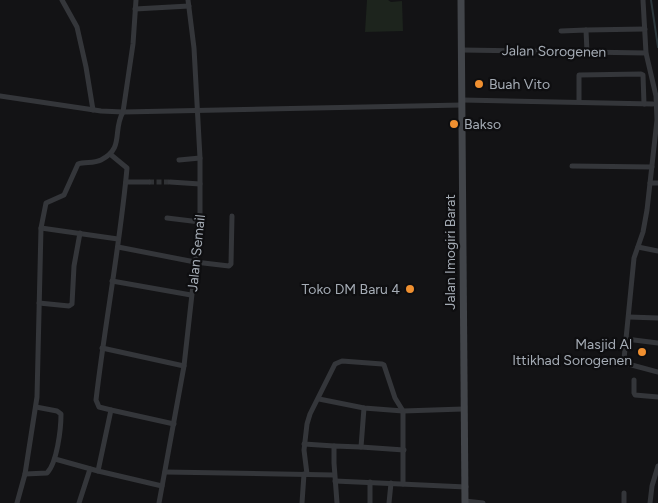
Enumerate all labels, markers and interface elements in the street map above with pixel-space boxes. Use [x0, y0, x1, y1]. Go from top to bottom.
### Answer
street label: Jalan Sorogenen [502, 42, 607, 61]
place label: Buah Vito [489, 76, 550, 93]
marker: Buah Vito [473, 78, 485, 90]
place label: Bakso [464, 116, 501, 133]
marker: Bakso [448, 118, 460, 130]
street label: Jalan Imogiri Barat [442, 194, 459, 310]
street label: Jalan Semail [184, 214, 209, 292]
place label: Toko DM Baru 4 [301, 281, 400, 298]
marker: Toko DM Baru 4 [404, 283, 416, 295]
place label: Masjid Al Ittikhad Sorogenen [512, 336, 632, 369]
marker: Masjid Al Ittikhad Sorogenen [636, 346, 648, 358]

